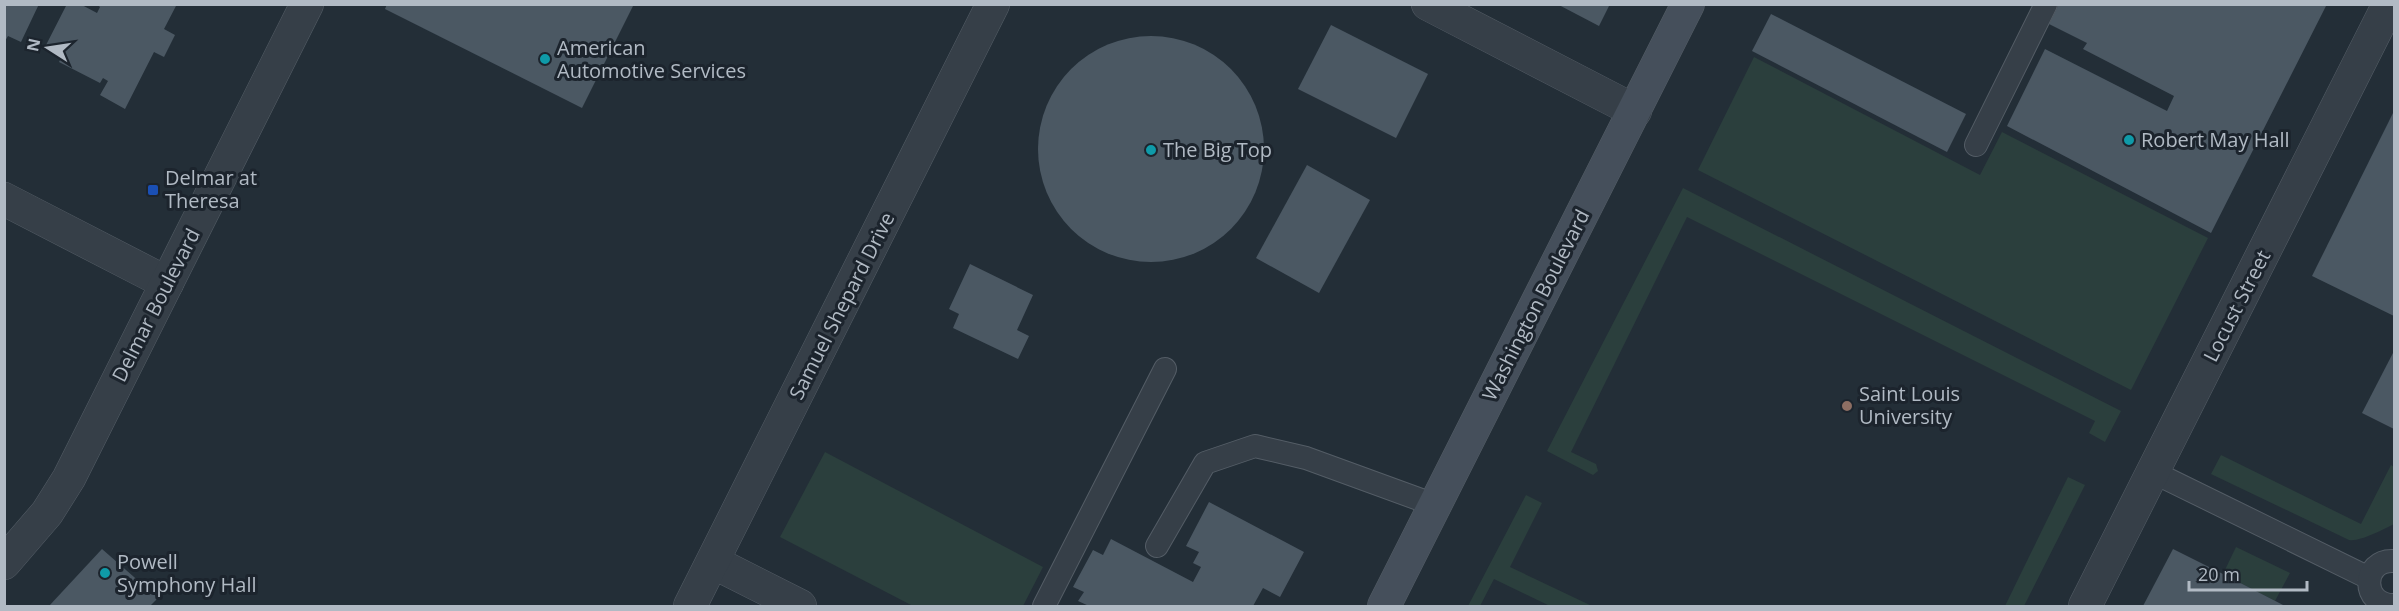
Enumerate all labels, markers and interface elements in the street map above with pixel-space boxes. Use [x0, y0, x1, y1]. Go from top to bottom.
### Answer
north arrow [18, 18, 78, 78]
place label: American Automotive Services [557, 34, 746, 84]
text: N [21, 36, 45, 54]
marker: American Automotive Services [538, 52, 552, 66]
place label: Robert May Hall [2141, 126, 2290, 153]
marker: Robert May Hall [2122, 133, 2136, 147]
place label: The Big Top [1163, 136, 1272, 163]
marker: The Big Top [1144, 143, 1158, 157]
place label: Delmar at Theresa [165, 164, 257, 214]
marker: Delmar at Theresa [146, 183, 160, 197]
street label: Washington Boulevard [1476, 205, 1596, 405]
street label: Samuel Shepard Drive [783, 208, 901, 404]
street label: Delmar Boulevard [105, 223, 206, 386]
street label: Locust Street [2197, 245, 2276, 366]
place label: Saint Louis University [1859, 380, 1960, 430]
marker: Saint Louis University [1840, 399, 1854, 413]
place label: Powell Symphony Hall [117, 548, 256, 598]
scale bar [2189, 554, 2308, 592]
text: 20 m [2198, 562, 2240, 586]
marker: Powell Symphony Hall [98, 566, 112, 580]

